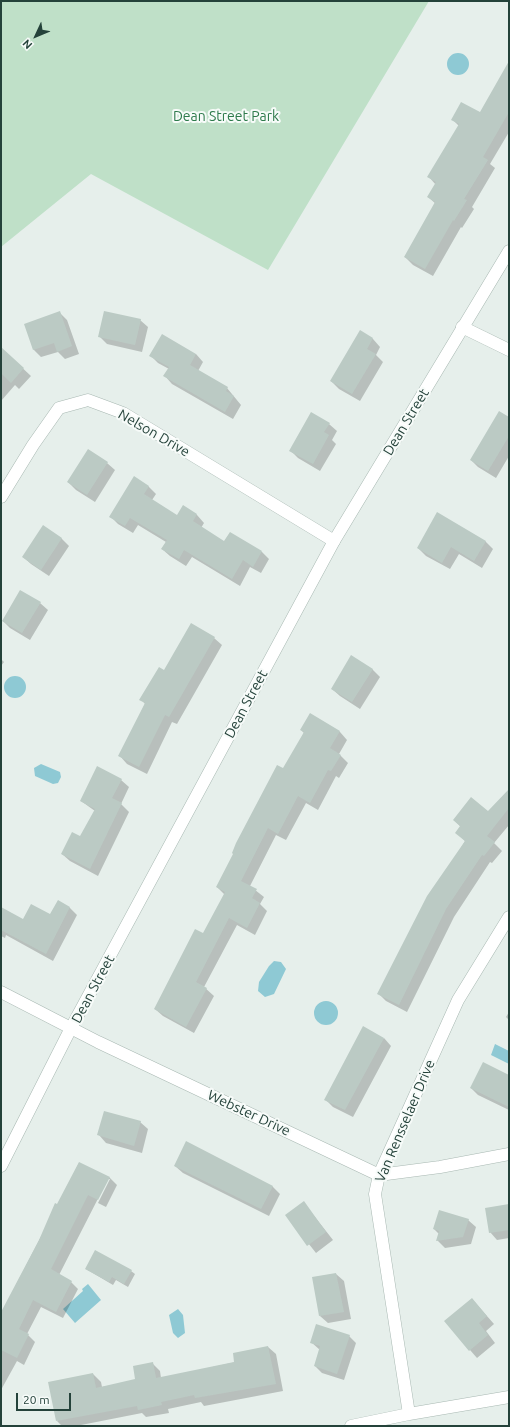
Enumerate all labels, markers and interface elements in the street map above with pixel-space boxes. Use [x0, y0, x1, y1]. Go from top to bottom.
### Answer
north arrow [16, 16, 56, 56]
text: N [20, 37, 35, 51]
park label: Dean Street Park [173, 108, 279, 124]
street label: Dean Street [379, 385, 433, 459]
street label: Nelson Drive [115, 406, 193, 460]
street label: Dean Street [221, 667, 271, 741]
street label: Dean Street [68, 952, 118, 1026]
street label: Van Rensselaer Drive [372, 1057, 438, 1185]
street label: Webster Drive [205, 1086, 293, 1140]
scale bar [18, 1385, 73, 1411]
text: 20 m [23, 1393, 50, 1406]

